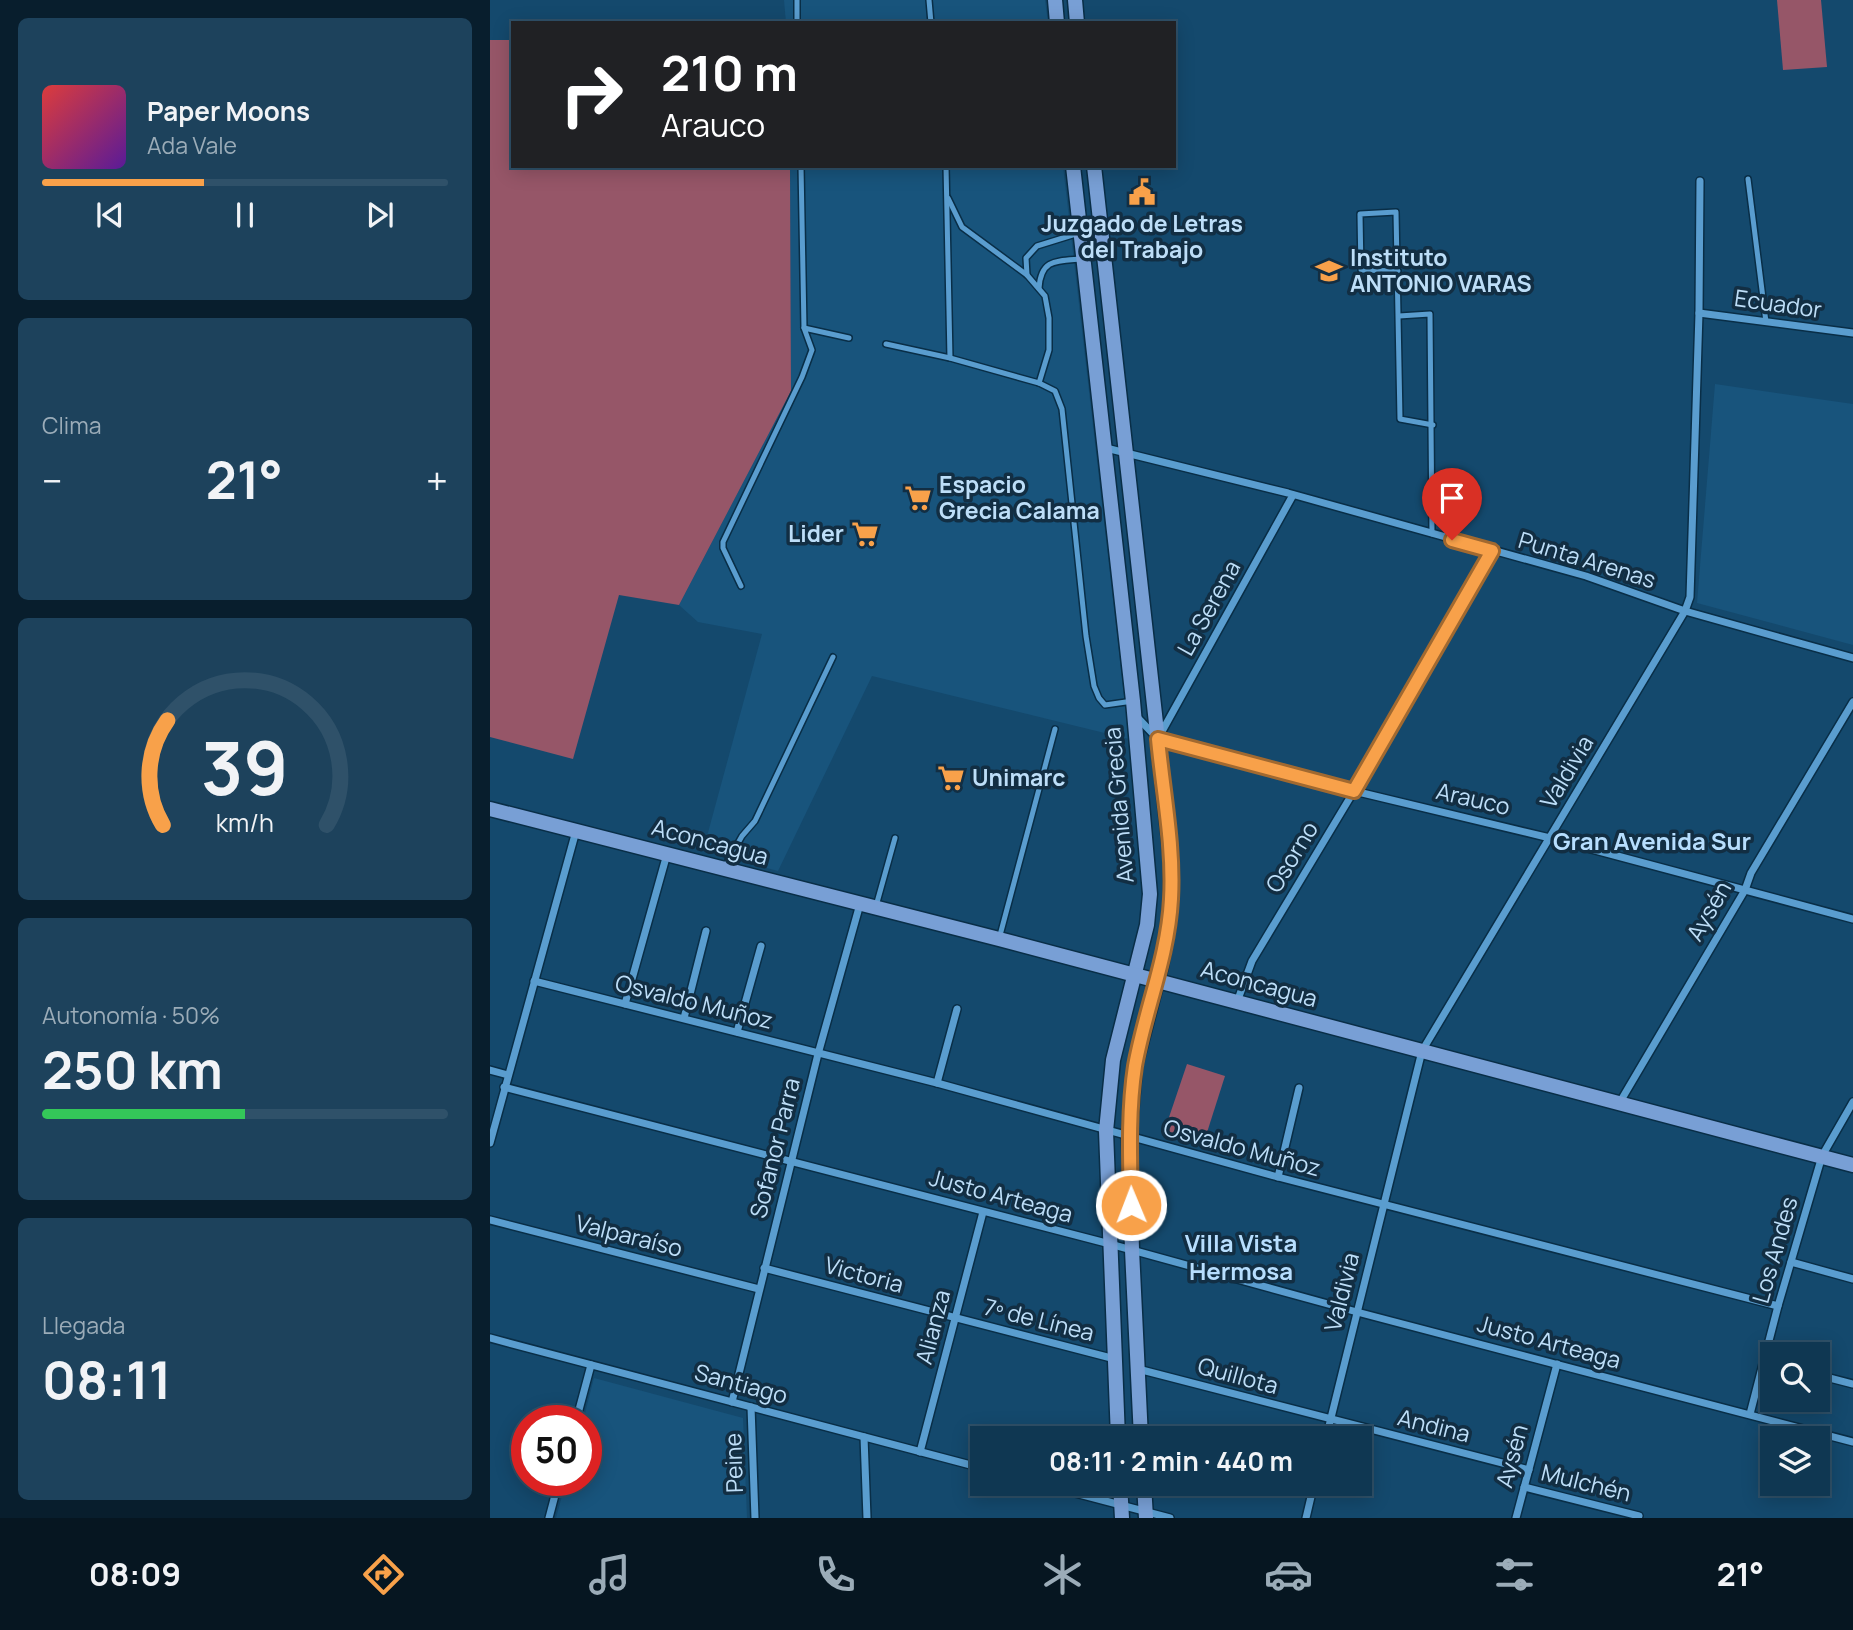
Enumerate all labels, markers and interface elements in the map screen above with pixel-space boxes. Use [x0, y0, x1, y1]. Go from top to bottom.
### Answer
text: 210 m [661, 39, 798, 106]
icon: right [546, 49, 637, 140]
text: Paper Moons [147, 93, 310, 129]
text: Arauco [661, 103, 765, 147]
text: Ada Vale [147, 129, 237, 161]
public building icon: Juzgado de Letras del Trabajo [1127, 177, 1157, 207]
icon: previous [91, 196, 129, 234]
icon: pause [226, 196, 264, 234]
icon: next [361, 196, 399, 234]
place label: Juzgado de Letras del Trabajo [1041, 207, 1243, 265]
place label: Instituto ANTONIO VARAS [1350, 241, 1532, 299]
school or university icon: Instituto ANTONIO VARAS [1314, 256, 1344, 286]
street label: Ecuador [1732, 281, 1824, 325]
text: Clima [42, 409, 101, 441]
text: 21° [206, 444, 283, 515]
text: − [42, 454, 63, 506]
text: + [426, 454, 448, 506]
place label: Espacio Grecia Calama [939, 468, 1100, 526]
pin [1422, 468, 1482, 540]
icon: arrive [1433, 479, 1471, 517]
supermarket icon: Espacio Grecia Calama [903, 483, 933, 513]
place label: Lider [788, 517, 844, 549]
supermarket icon: Lider [850, 519, 880, 549]
street label: Punta Arenas [1515, 523, 1660, 595]
street label: La Serena [1169, 554, 1247, 661]
text: 39 [201, 717, 289, 817]
street label: Avenida Grecia [1095, 726, 1141, 884]
street label: Valdivia [1532, 729, 1600, 814]
place label: Unimarc [972, 761, 1066, 793]
supermarket icon: Unimarc [936, 763, 966, 793]
street label: Arauco [1433, 774, 1513, 822]
text: km/h [216, 805, 274, 840]
street label: Aconcagua [648, 810, 772, 872]
street label: Osorno [1257, 815, 1325, 898]
district label: Gran Avenida Sur [1553, 824, 1751, 857]
street label: Aysén [1678, 875, 1738, 946]
street label: Aconcagua [1197, 952, 1321, 1014]
street label: Osvaldo Muñoz [612, 966, 776, 1036]
text: Autonomía · 50% [42, 999, 220, 1031]
text: 250 km [42, 1034, 223, 1105]
street label: Sofanor Parra [741, 1074, 807, 1221]
street label: Osvaldo Muñoz [1160, 1111, 1324, 1183]
street label: Justo Arteaga [926, 1161, 1077, 1230]
position arrow [1094, 1168, 1168, 1242]
street label: Los Andes [1744, 1193, 1804, 1307]
street label: Valparaíso [572, 1206, 686, 1264]
district label: Villa Vista Hermosa [1185, 1226, 1297, 1287]
street label: Victoria [821, 1248, 907, 1300]
street label: Valdivia [1316, 1249, 1366, 1334]
street label: Alianza [907, 1286, 957, 1368]
street label: 7º de Línea [981, 1290, 1098, 1348]
street label: Justo Arteaga [1474, 1307, 1625, 1376]
text: Llegada [42, 1309, 125, 1341]
map controls [1760, 1342, 1830, 1496]
button: search [1760, 1342, 1830, 1412]
text: 08:11 [42, 1344, 171, 1415]
street label: Quillota [1195, 1349, 1282, 1401]
street label: Santiago [691, 1355, 791, 1411]
street label: Andina [1395, 1401, 1474, 1449]
speed limit sign: 50 [511, 1405, 602, 1496]
street label: Aysén [1487, 1421, 1535, 1491]
button: layers [1760, 1426, 1830, 1496]
street label: Peine [716, 1433, 750, 1493]
text: 08:11 · 2 min · 440 m [1049, 1443, 1293, 1479]
street label: Mulchén [1538, 1455, 1635, 1509]
icon: directions [359, 1550, 408, 1599]
icon: music [585, 1550, 634, 1599]
icon: phone [811, 1550, 860, 1599]
icon: climate [1038, 1550, 1087, 1599]
icon: car [1264, 1550, 1313, 1599]
icon: filters [1490, 1550, 1539, 1599]
text: 08:09 [89, 1552, 181, 1596]
text: 21° [1717, 1552, 1764, 1596]

